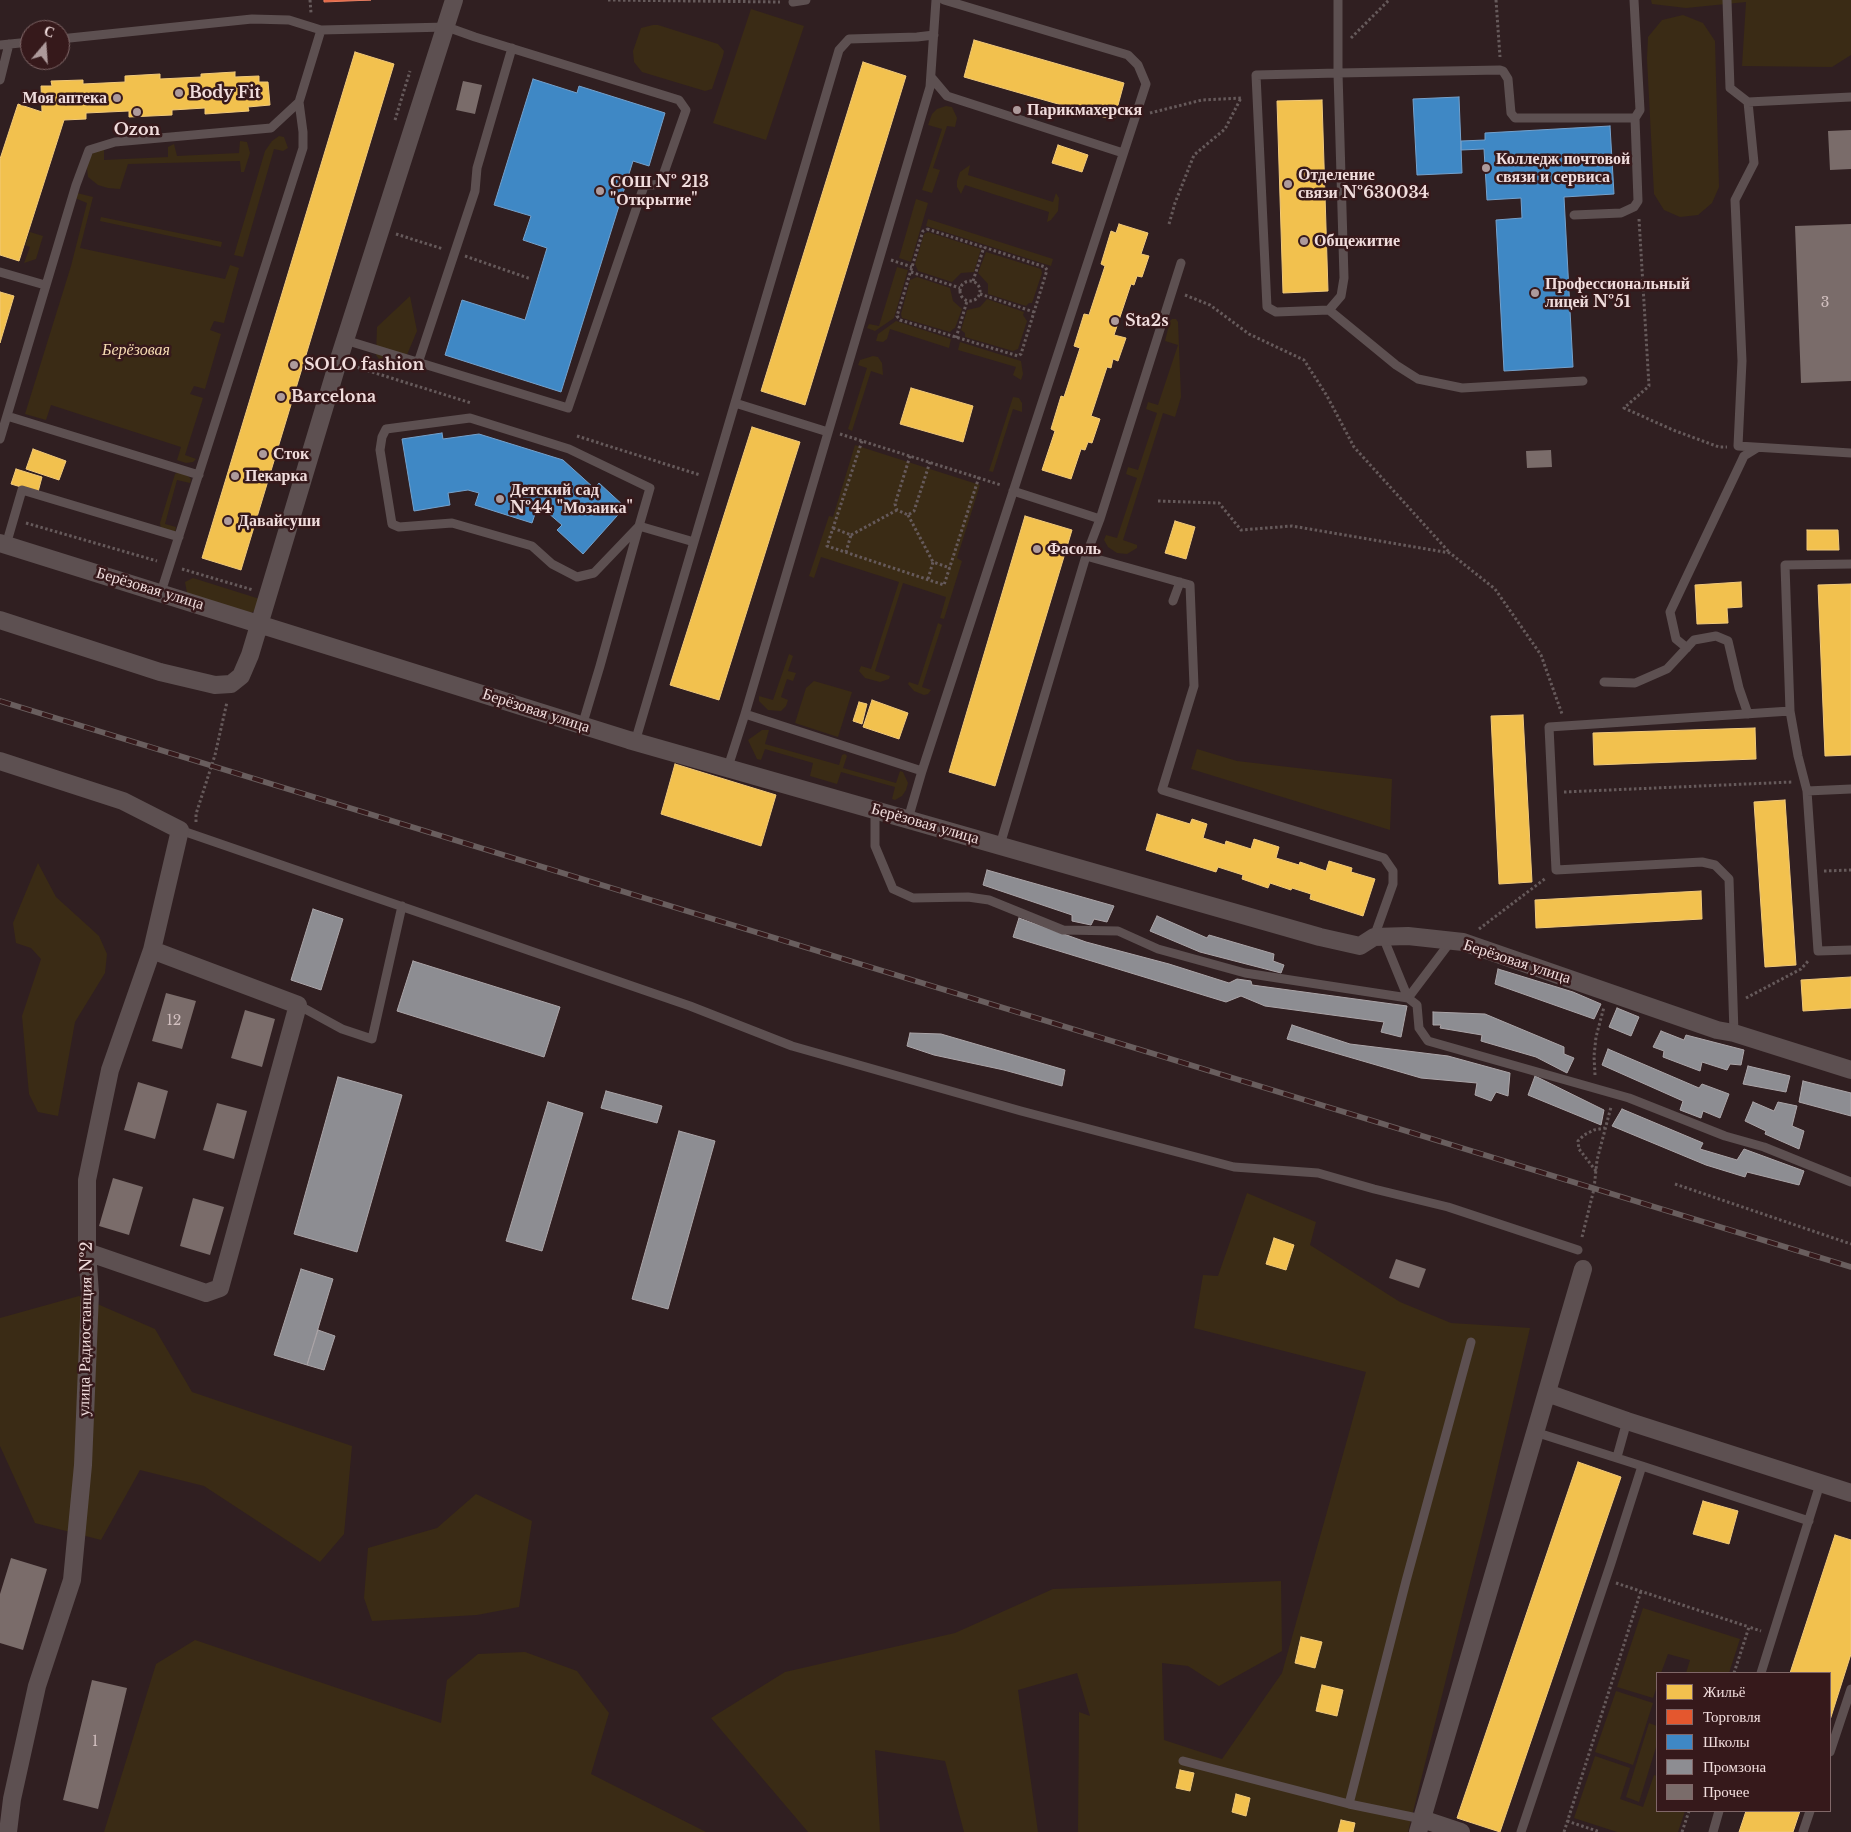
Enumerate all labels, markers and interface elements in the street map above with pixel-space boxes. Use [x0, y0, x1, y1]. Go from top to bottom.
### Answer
north arrow [20, 20, 70, 70]
text: С [42, 22, 57, 42]
place label: Body Fit [189, 83, 261, 103]
marker: Body Fit [173, 87, 185, 99]
place label: Моя аптека [23, 88, 107, 108]
marker: Моя аптека [111, 92, 123, 104]
place label: Парикмахерскя [1027, 100, 1142, 120]
marker: Парикмахерскя [1011, 104, 1023, 116]
marker: Ozon [131, 106, 143, 118]
place label: Ozon [114, 120, 160, 140]
place label: Колледж почтовой связи и сервиса [1496, 149, 1630, 187]
marker: Колледж почтовой связи и сервиса [1480, 162, 1492, 174]
place label: Отделение связи №630034 [1298, 165, 1429, 203]
place label: СОШ № 213 "Открытие" [610, 172, 709, 210]
marker: Отделение связи №630034 [1282, 178, 1294, 190]
marker: СОШ № 213 "Открытие" [594, 185, 606, 197]
place label: Общежитие [1314, 231, 1400, 251]
marker: Общежитие [1298, 235, 1310, 247]
place label: Профессиональный лицей №51 [1545, 274, 1690, 312]
marker: Профессиональный лицей №51 [1529, 287, 1541, 299]
house number: 3 [1821, 295, 1829, 311]
place label: Sta2s [1125, 311, 1169, 331]
marker: Sta2s [1109, 315, 1121, 327]
park label: Берёзовая [102, 340, 170, 360]
place label: SOLO fashion [304, 355, 424, 375]
marker: SOLO fashion [288, 359, 300, 371]
place label: Barcelona [291, 387, 376, 407]
marker: Barcelona [275, 391, 287, 403]
place label: Сток [273, 444, 309, 464]
marker: Сток [257, 448, 269, 460]
place label: Пекарка [245, 466, 307, 486]
marker: Пекарка [229, 470, 241, 482]
place label: Детский сад №44 "Мозаика" [510, 480, 633, 518]
marker: Детский сад №44 "Мозаика" [494, 493, 506, 505]
place label: Давайсуши [238, 511, 320, 531]
marker: Давайсуши [222, 515, 234, 527]
place label: Фасоль [1047, 539, 1101, 559]
marker: Фасоль [1031, 543, 1043, 555]
street label: Берёзовая улица [94, 564, 206, 614]
street label: Берёзовая улица [480, 685, 592, 737]
street label: Берёзовая улица [869, 799, 981, 849]
street label: Берёзовая улица [1461, 936, 1573, 988]
house number: 12 [167, 1013, 181, 1029]
street label: улица Радиостанция №2 [75, 1242, 97, 1416]
legend [1656, 1672, 1831, 1812]
text: Жильё [1703, 1682, 1745, 1701]
text: Торговля [1703, 1707, 1761, 1726]
text: Школы [1703, 1732, 1750, 1751]
house number: 1 [92, 1734, 98, 1750]
text: Промзона [1703, 1757, 1766, 1776]
text: Прочее [1703, 1782, 1749, 1801]

